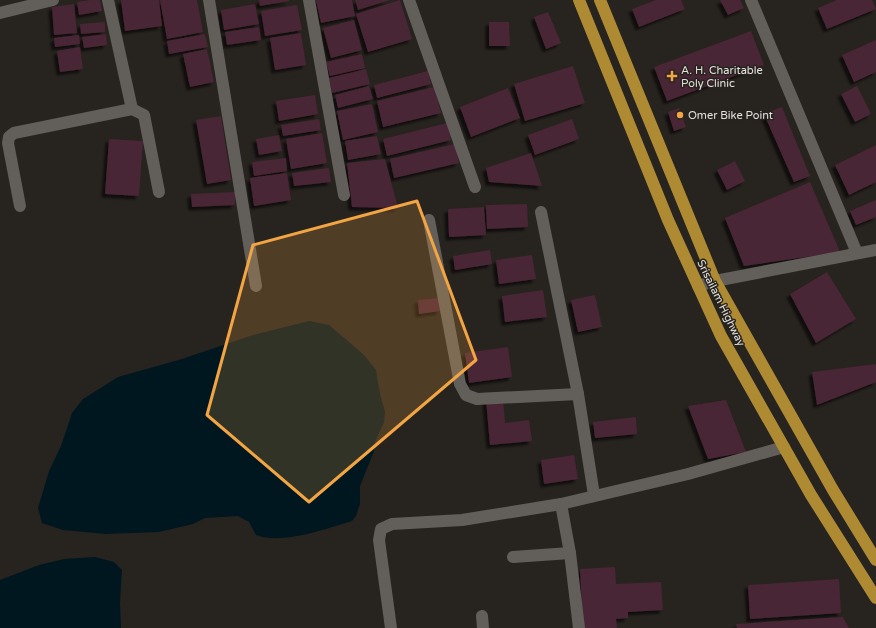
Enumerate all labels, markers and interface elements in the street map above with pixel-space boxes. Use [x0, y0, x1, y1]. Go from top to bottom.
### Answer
place label: A. H. Charitable Poly Clinic [681, 64, 763, 90]
marker: A. H. Charitable Poly Clinic [666, 70, 678, 82]
place label: Omer Bike Point [688, 109, 773, 122]
marker: Omer Bike Point [675, 110, 685, 120]
street label: Srisailam Highway [694, 258, 748, 349]

